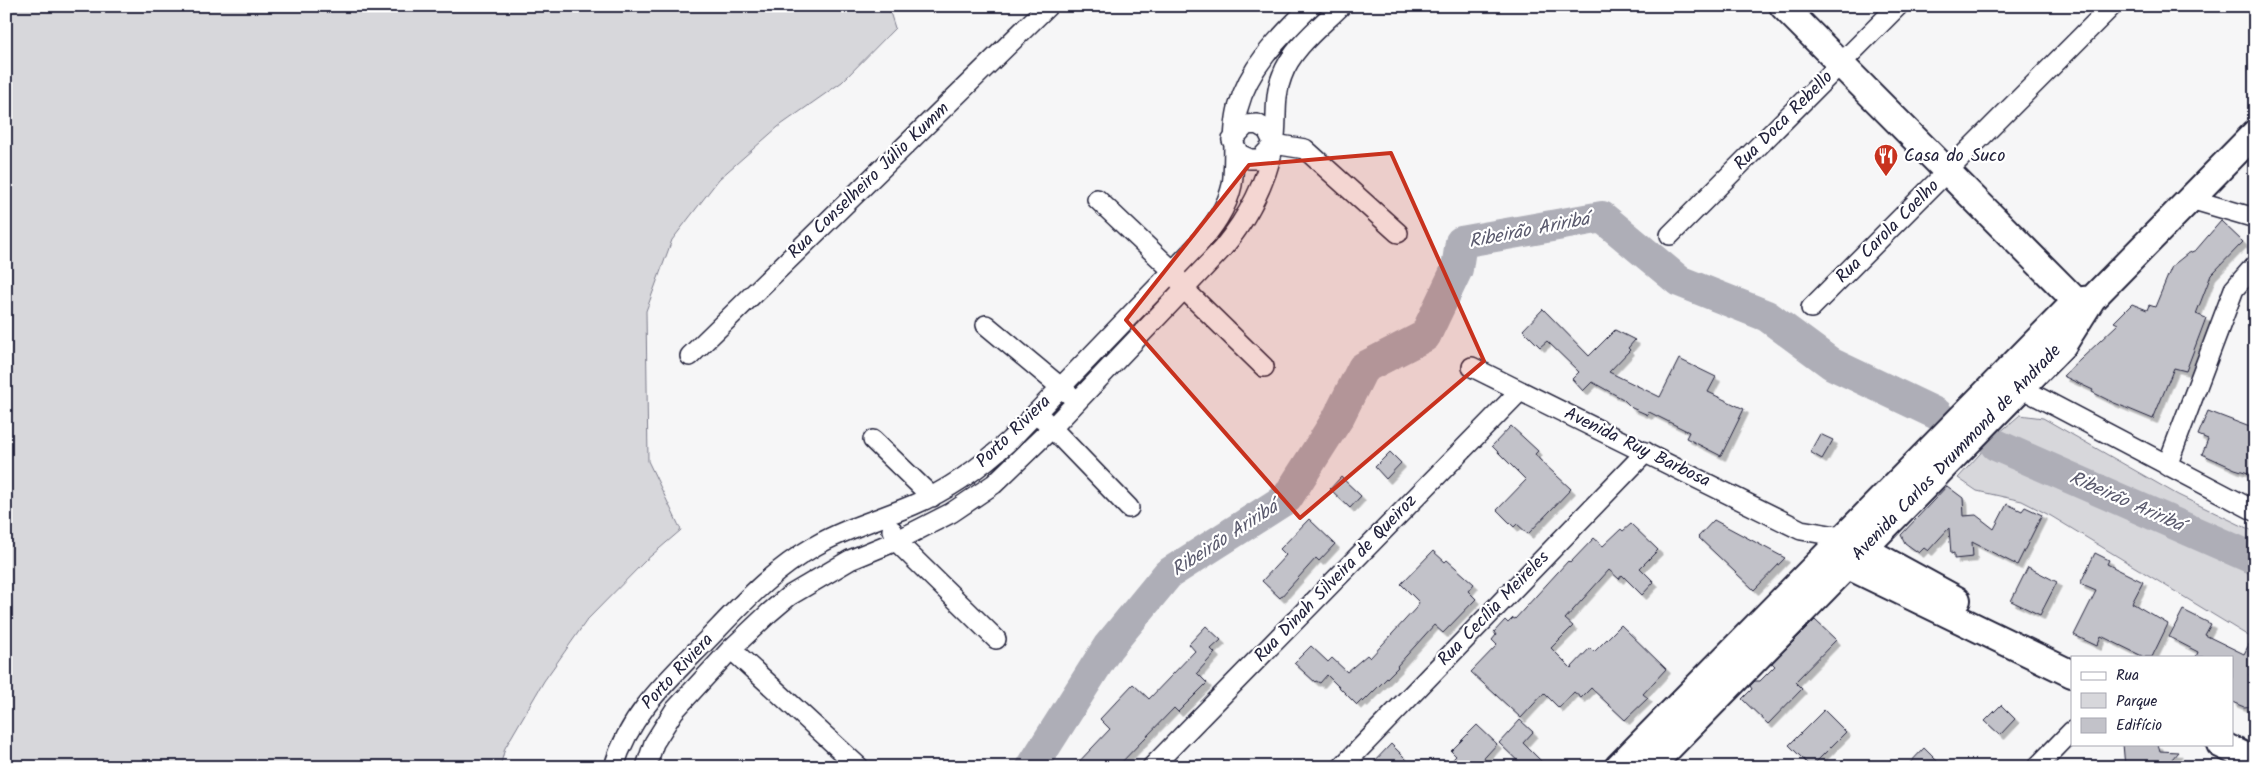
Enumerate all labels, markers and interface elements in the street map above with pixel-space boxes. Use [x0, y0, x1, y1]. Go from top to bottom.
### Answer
street label: Rua Doca Rebello [1727, 64, 1841, 178]
street label: Rua Conselheiro Júlio Kumm [781, 96, 957, 266]
place label: Casa do Suco [1904, 142, 2005, 171]
restaurant icon: Casa do Suco [1873, 143, 1899, 177]
street label: Rua Carola Coelho [1829, 173, 1947, 291]
water label: Ribeirão Ariribá [1466, 204, 1597, 257]
street label: Avenida Carlos Drummond de Andrade [1845, 338, 2069, 568]
street label: Porto Riviera [970, 388, 1058, 476]
street label: Avenida Ruy Barbosa [1559, 400, 1715, 496]
water label: Ribeirão Ariribá [2064, 463, 2193, 543]
street label: Rua Dinah Silveira de Queiroz [1248, 488, 1424, 670]
water label: Ribeirão Ariribá [1166, 490, 1289, 585]
street label: Rua Cecília Meireles [1431, 544, 1557, 673]
street label: Porto Riviera [635, 627, 721, 717]
legend [2071, 656, 2234, 746]
text: Rua [2116, 664, 2139, 688]
text: Parque [2116, 690, 2157, 714]
text: Edifício [2116, 714, 2162, 738]

